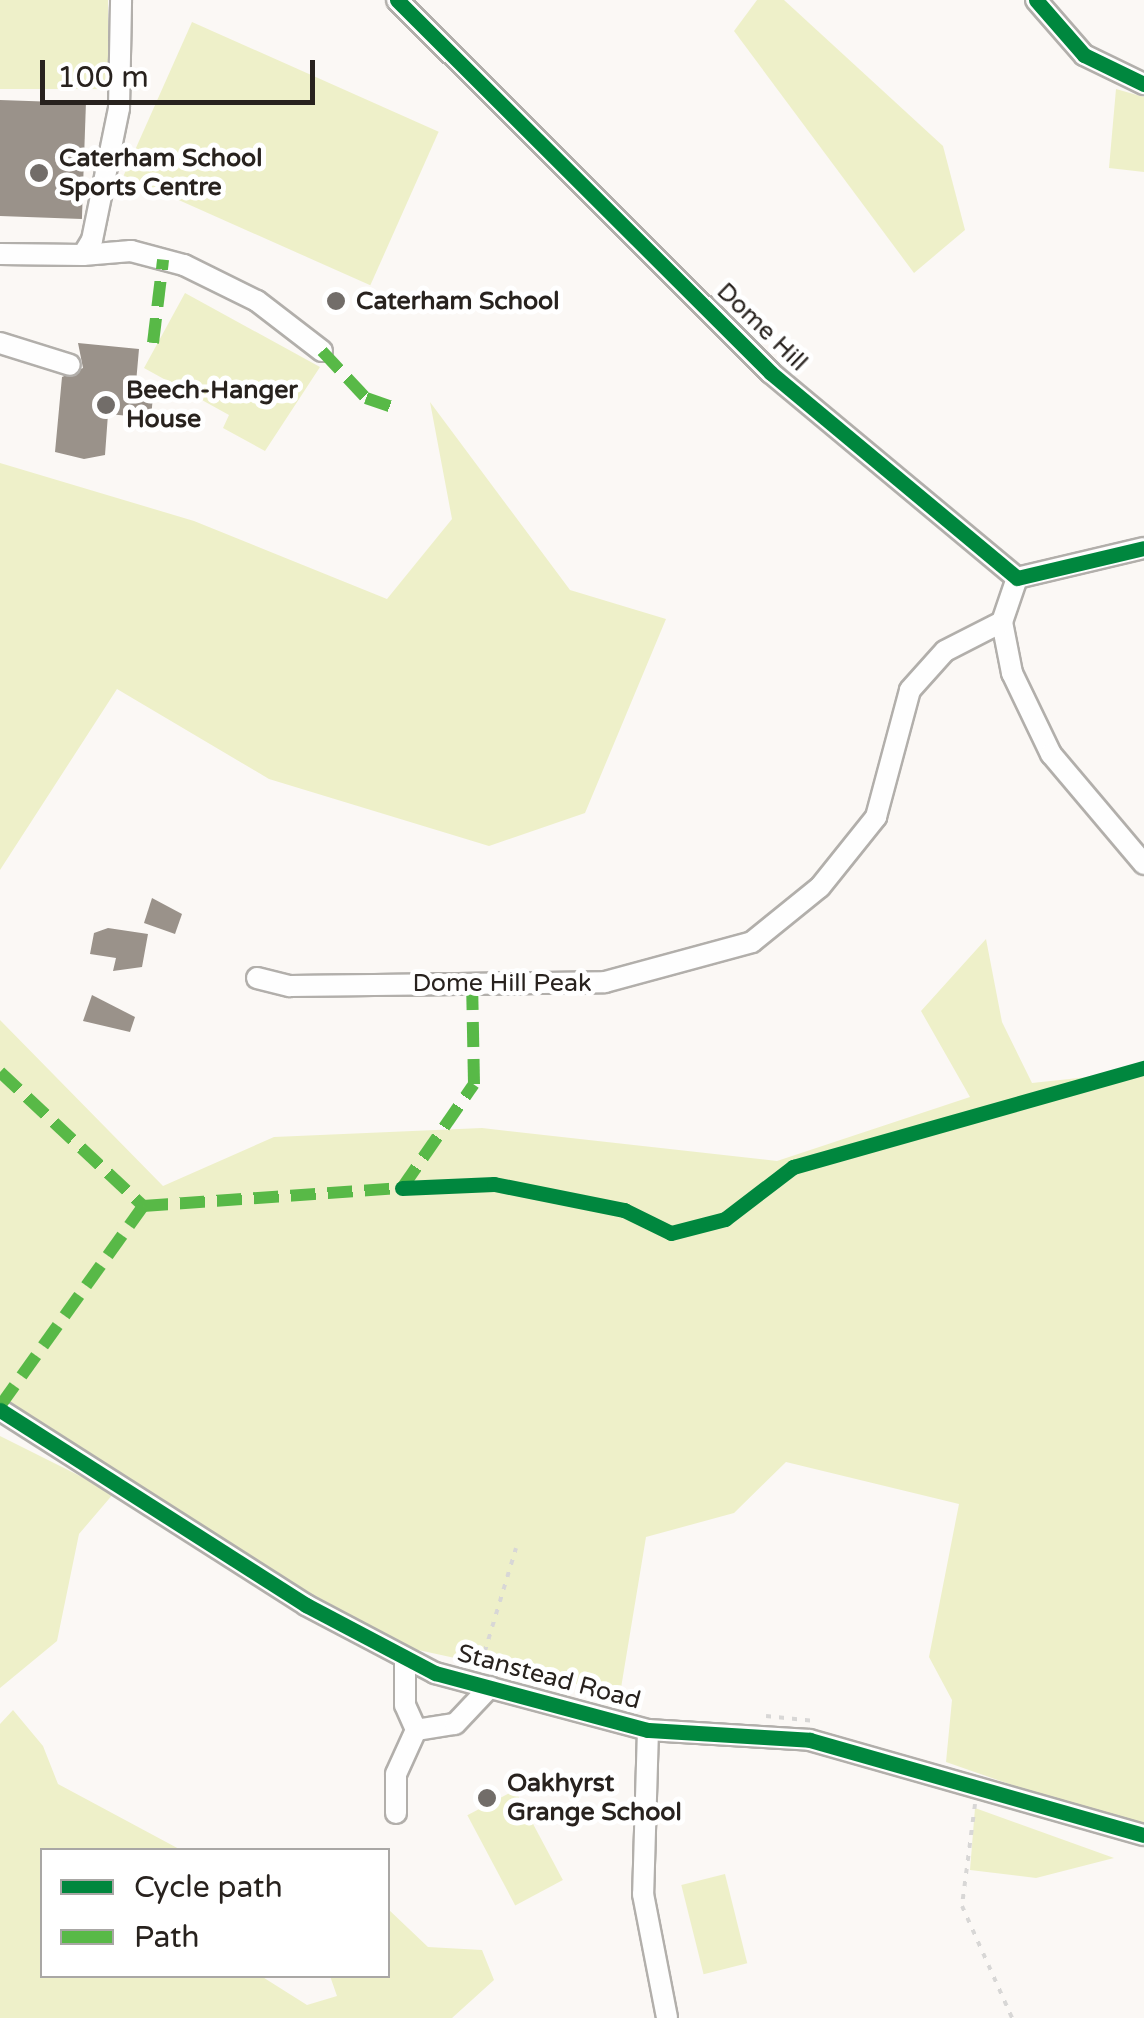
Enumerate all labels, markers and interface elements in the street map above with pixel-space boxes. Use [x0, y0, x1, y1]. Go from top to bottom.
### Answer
scale bar [45, 40, 320, 102]
text: 100 m [57, 59, 149, 96]
place label: Caterham School Sports Centre [59, 144, 263, 203]
marker: Caterham School Sports Centre [28, 162, 50, 184]
street label: Dome Hill [710, 276, 814, 378]
place label: Caterham School [356, 286, 560, 316]
marker: Caterham School [325, 290, 347, 312]
place label: Beech-Hanger House [126, 376, 298, 435]
marker: Beech-Hanger House [95, 394, 117, 416]
street label: Dome Hill Peak [412, 968, 592, 998]
street label: Stanstead Road [454, 1638, 644, 1716]
place label: Oakhyrst Grange School [507, 1769, 682, 1828]
marker: Oakhyrst Grange School [476, 1787, 498, 1809]
legend [40, 1848, 390, 1978]
text: Cycle path [134, 1869, 283, 1906]
text: Path [134, 1919, 200, 1956]

